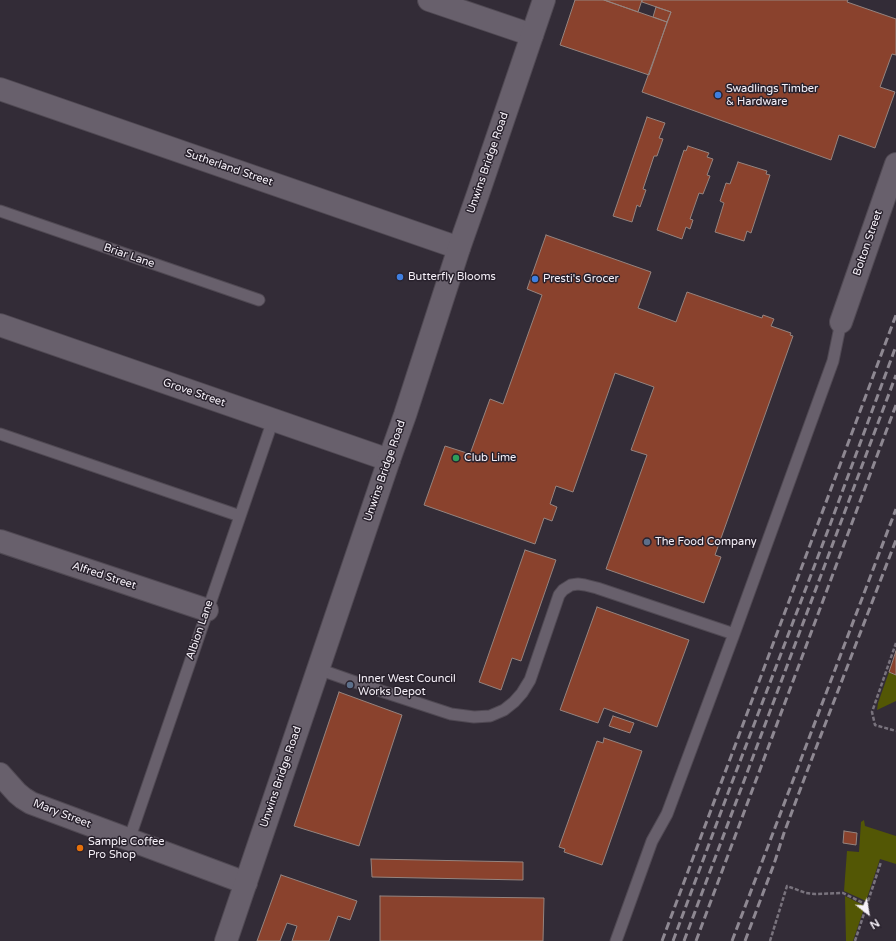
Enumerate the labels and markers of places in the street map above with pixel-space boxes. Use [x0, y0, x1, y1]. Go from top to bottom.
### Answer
place label: Swadlings Timber & Hardware [726, 82, 818, 108]
marker: Swadlings Timber & Hardware [713, 90, 723, 100]
place label: Butterfly Blooms [408, 270, 496, 284]
marker: Butterfly Blooms [395, 272, 405, 282]
place label: Presti's Grocer [543, 272, 619, 286]
marker: Presti's Grocer [530, 274, 540, 284]
place label: Club Lime [464, 451, 516, 465]
marker: Club Lime [451, 453, 461, 463]
place label: The Food Company [655, 535, 757, 549]
marker: The Food Company [642, 537, 652, 547]
place label: Inner West Council Works Depot [358, 672, 456, 698]
marker: Inner West Council Works Depot [345, 680, 355, 690]
place label: Sample Coffee Pro Shop [88, 835, 165, 861]
marker: Sample Coffee Pro Shop [75, 843, 85, 853]

